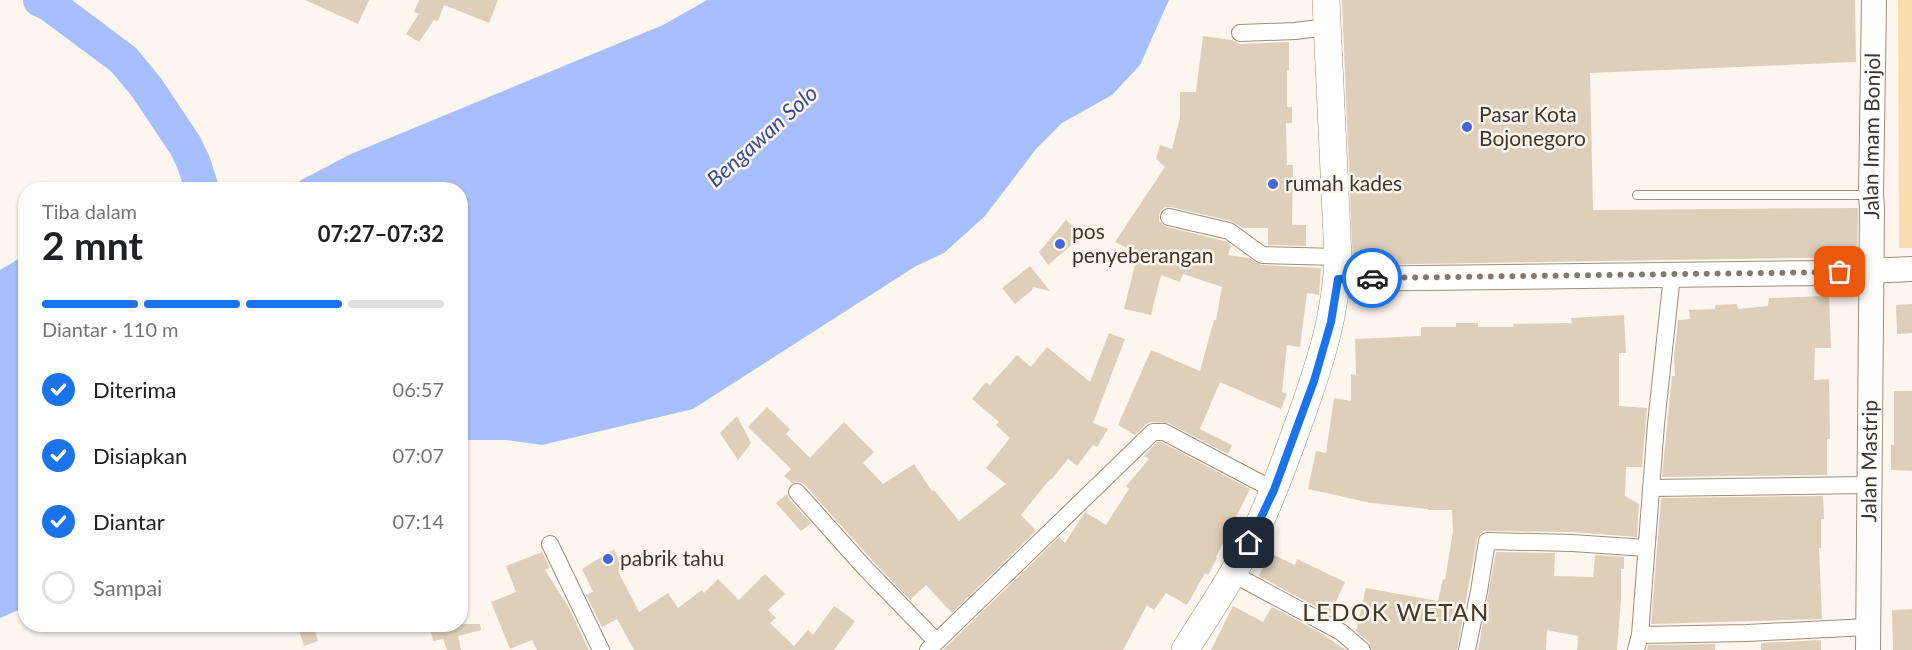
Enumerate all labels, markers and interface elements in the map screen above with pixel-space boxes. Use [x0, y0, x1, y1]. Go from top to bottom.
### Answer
street label: Jalan Imam Bonjol [1857, 53, 1884, 219]
water label: Bengawan Solo [701, 79, 823, 192]
place label: Pasar Kota Bojonegoro [1479, 101, 1586, 150]
marker: Pasar Kota Bojonegoro [1460, 120, 1474, 134]
place label: rumah kades [1285, 170, 1402, 195]
marker: rumah kades [1266, 177, 1280, 191]
text: Tiba dalam [42, 199, 137, 223]
place label: pos penyeberangan [1072, 218, 1214, 267]
text: 07:27–07:32 [318, 220, 444, 247]
text: 2 mnt [42, 222, 143, 268]
marker: pos penyeberangan [1053, 237, 1067, 251]
pin [1814, 246, 1865, 297]
courier [1342, 248, 1402, 308]
icon: bag [1823, 255, 1856, 288]
icon: car [1356, 262, 1389, 295]
text: Diantar · 110 m [42, 317, 179, 341]
icon: check [42, 373, 75, 406]
text: Diterima [93, 376, 177, 403]
text: 06:57 [393, 377, 444, 401]
street label: Jalan Mastrip [1855, 400, 1881, 522]
icon: check [42, 439, 75, 472]
text: Disiapkan [93, 442, 187, 469]
text: 07:07 [393, 443, 444, 467]
icon: check [42, 505, 75, 538]
text: Diantar [93, 508, 165, 535]
text: 07:14 [393, 509, 444, 533]
pin [1223, 517, 1274, 568]
icon: home [1232, 526, 1265, 559]
place label: pabrik tahu [620, 545, 724, 570]
marker: pabrik tahu [601, 552, 615, 566]
text: Sampai [93, 574, 162, 601]
district label: LEDOK WETAN [1302, 597, 1490, 626]

